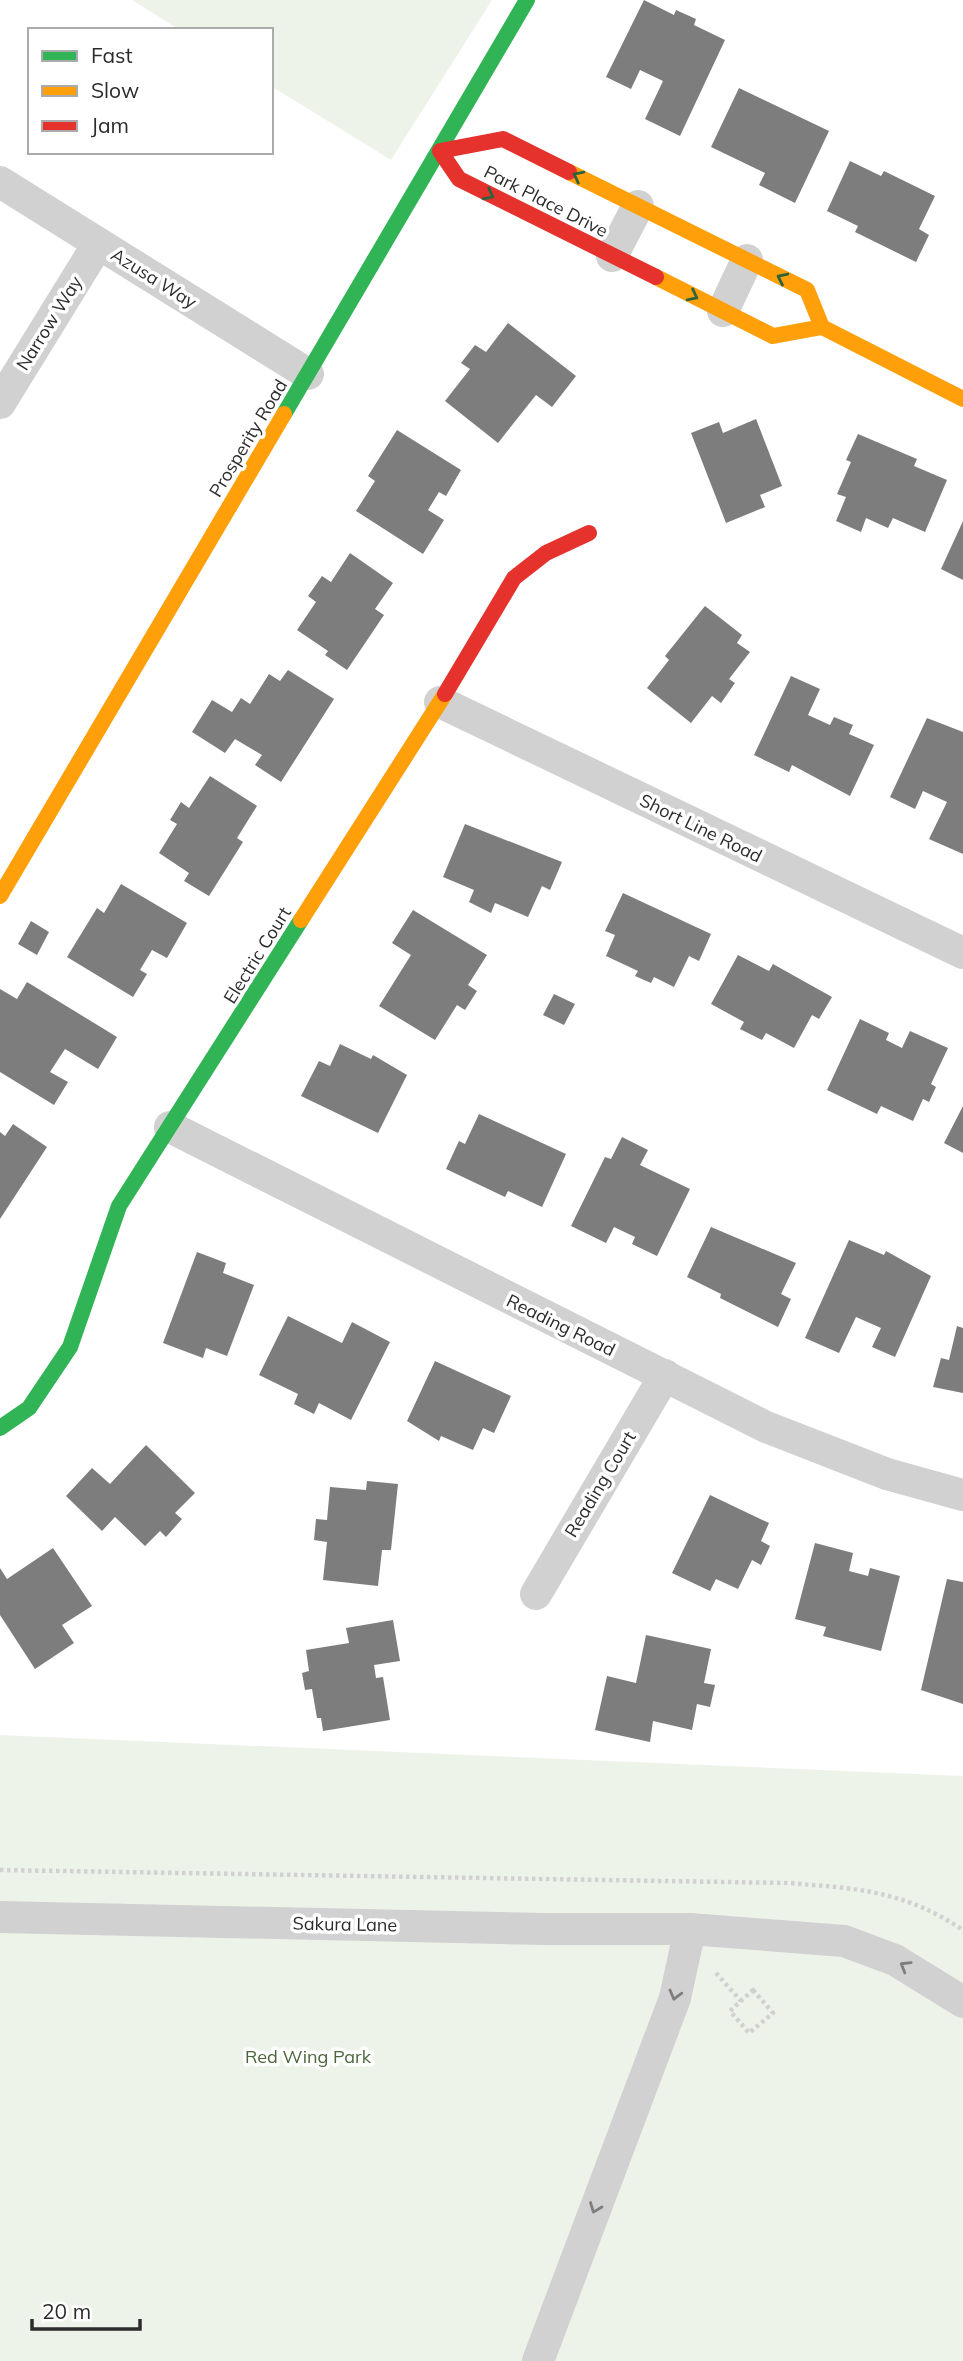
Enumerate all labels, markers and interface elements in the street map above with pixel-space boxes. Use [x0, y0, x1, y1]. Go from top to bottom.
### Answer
legend [28, 28, 273, 154]
text: Fast [91, 42, 133, 68]
text: Slow [91, 77, 139, 103]
text: Jam [91, 112, 129, 138]
street label: Park Place Drive [480, 160, 612, 242]
one-way arrow [573, 170, 585, 184]
one-way arrow [482, 186, 494, 200]
street label: Azusa Way [107, 243, 201, 314]
street label: Narrow Way [11, 271, 87, 374]
one-way arrow [777, 272, 789, 286]
one-way arrow [686, 288, 698, 302]
street label: Prosperity Road [204, 375, 292, 501]
street label: Short Line Road [636, 788, 766, 868]
street label: Electric Court [218, 902, 296, 1008]
street label: Reading Road [503, 1289, 619, 1361]
street label: Reading Court [559, 1427, 641, 1541]
street label: Sakura Lane [293, 1912, 397, 1936]
one-way arrow [899, 1962, 912, 1975]
one-way arrow [669, 1989, 683, 2001]
park label: Red Wing Park [245, 2045, 372, 2068]
one-way arrow [590, 2202, 604, 2214]
scale bar [32, 2288, 140, 2332]
text: 20 m [42, 2298, 91, 2324]

